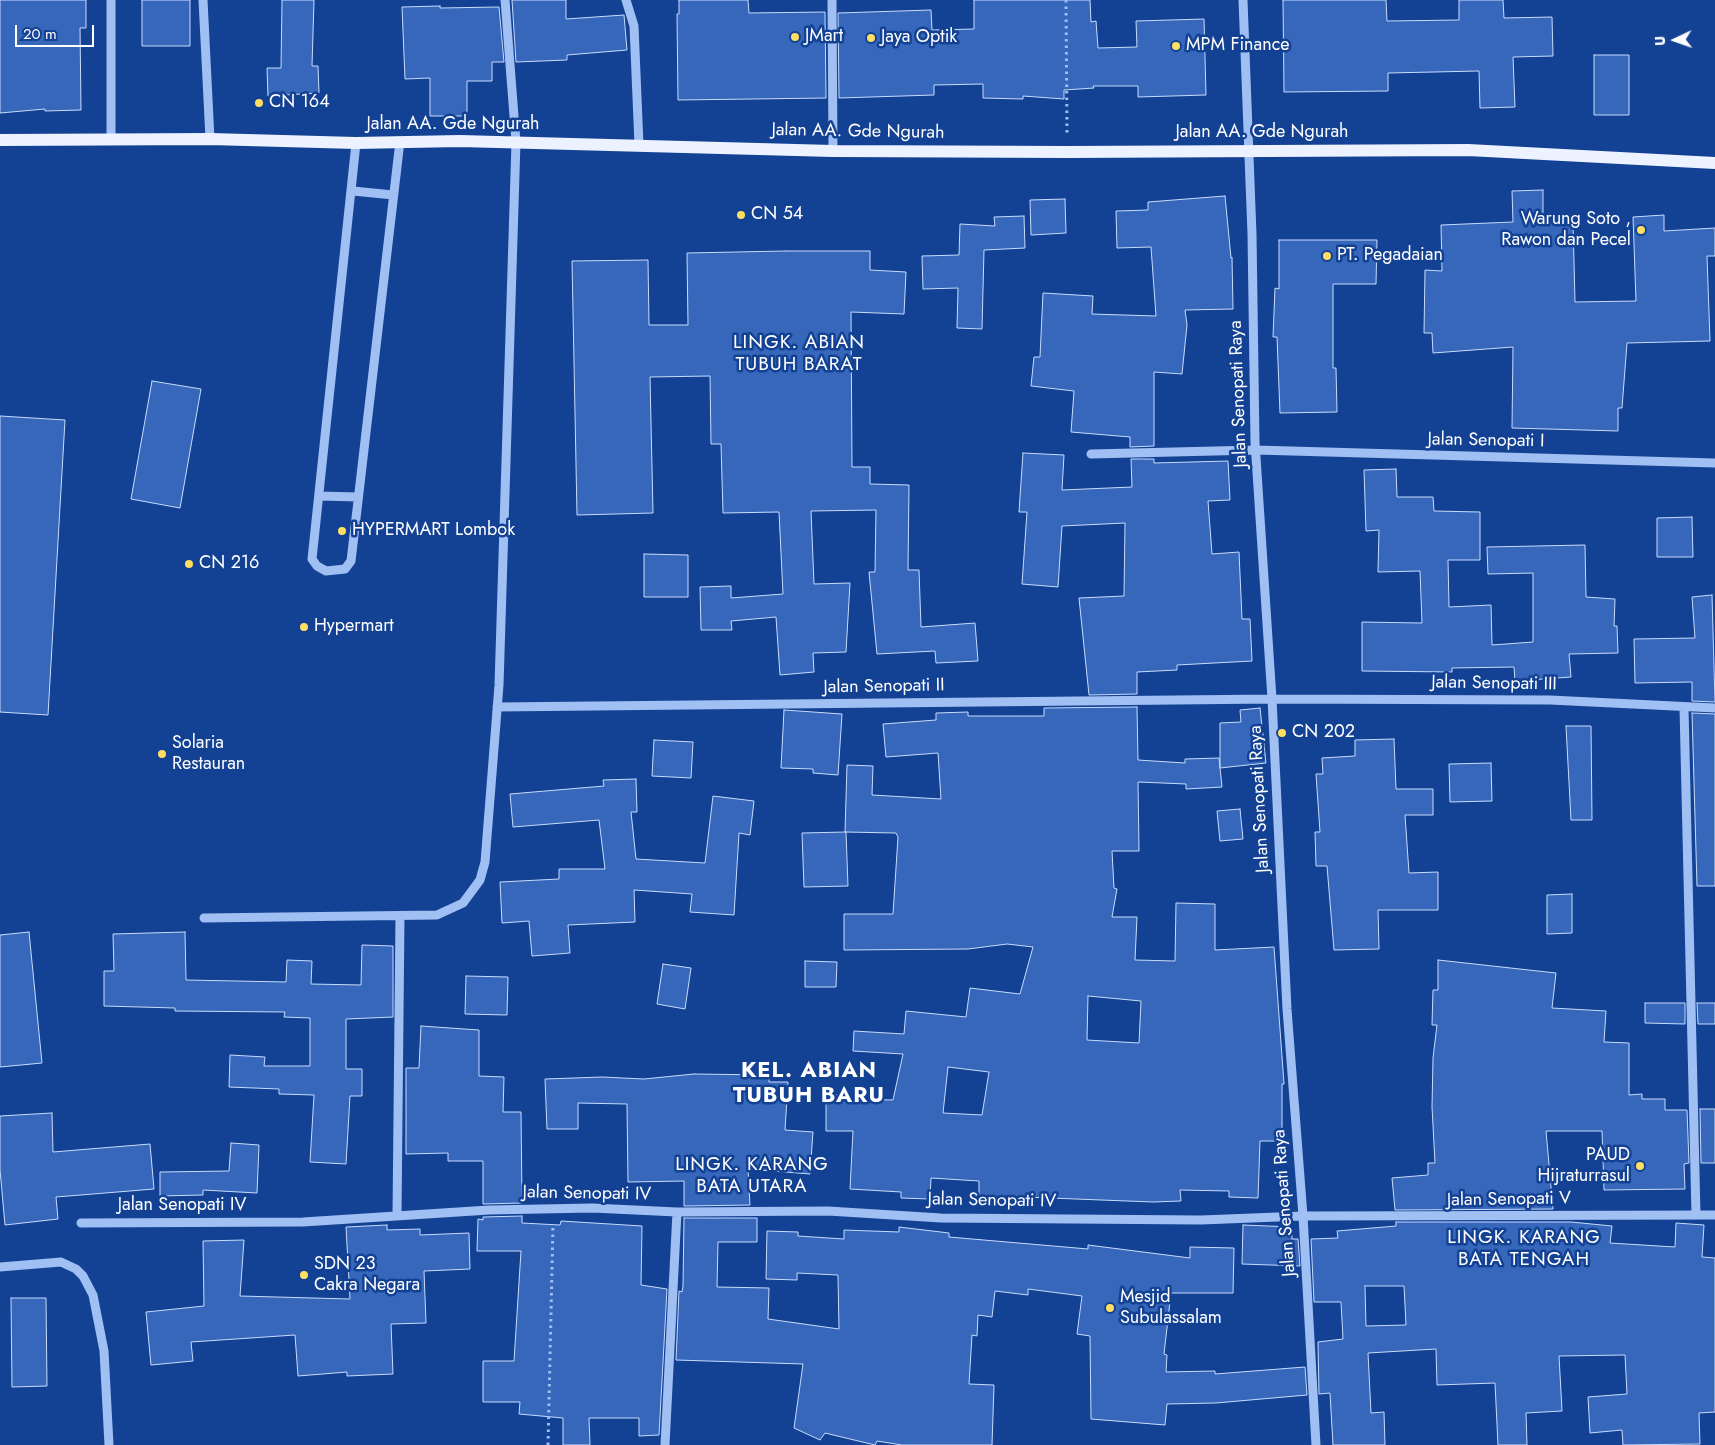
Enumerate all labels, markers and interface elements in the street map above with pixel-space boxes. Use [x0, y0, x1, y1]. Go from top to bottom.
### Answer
scale bar [18, 15, 96, 47]
north arrow [1650, 15, 1700, 65]
text: 20 m [23, 23, 57, 45]
place label: JMart [805, 26, 843, 48]
place label: Jaya Optik [881, 27, 957, 49]
marker: JMart [789, 31, 801, 43]
marker: Jaya Optik [865, 32, 877, 44]
place label: MPM Finance [1186, 35, 1290, 57]
text: U [1650, 35, 1670, 46]
marker: MPM Finance [1170, 40, 1182, 52]
place label: CN 164 [269, 92, 330, 114]
marker: CN 164 [253, 97, 265, 109]
street label: Jalan AA. Gde Ngurah [366, 114, 540, 136]
street label: Jalan AA. Gde Ngurah [771, 120, 945, 144]
street label: Jalan AA. Gde Ngurah [1175, 122, 1349, 144]
place label: CN 54 [751, 204, 803, 226]
marker: CN 54 [735, 209, 747, 221]
place label: Warung Soto , Rawon dan Pecel [1501, 209, 1631, 252]
marker: Warung Soto , Rawon dan Pecel [1635, 224, 1647, 236]
place label: PT. Pegadaian [1337, 245, 1443, 267]
marker: PT. Pegadaian [1321, 250, 1333, 262]
street label: Jalan Senopati Raya [1226, 320, 1252, 468]
district label: LINGK. ABIAN TUBUH BARAT [732, 332, 866, 376]
street label: Jalan Senopati I [1427, 429, 1545, 453]
place label: HYPERMART Lombok [352, 520, 515, 542]
marker: HYPERMART Lombok [336, 525, 348, 537]
place label: CN 216 [199, 553, 259, 575]
marker: CN 216 [183, 558, 195, 570]
place label: Hypermart [314, 616, 394, 638]
marker: Hypermart [298, 621, 310, 633]
street label: Jalan Senopati III [1431, 672, 1557, 696]
street label: Jalan Senopati II [823, 675, 945, 699]
place label: CN 202 [1292, 722, 1355, 744]
street label: Jalan Senopati Raya [1245, 725, 1275, 873]
marker: CN 202 [1276, 727, 1288, 739]
place label: Solaria Restauran [172, 733, 245, 776]
marker: Solaria Restauran [156, 748, 168, 760]
district label: KEL. ABIAN TUBUH BARU [732, 1059, 886, 1110]
street label: Jalan Senopati Raya [1269, 1129, 1301, 1277]
place label: PAUD Hijraturrasul [1537, 1145, 1630, 1188]
district label: LINGK. KARANG BATA UTARA [674, 1154, 830, 1198]
marker: PAUD Hijraturrasul [1634, 1160, 1646, 1172]
street label: Jalan Senopati IV [522, 1182, 652, 1206]
street label: Jalan Senopati V [1447, 1188, 1571, 1212]
street label: Jalan Senopati IV [927, 1189, 1057, 1213]
street label: Jalan Senopati IV [118, 1195, 246, 1217]
district label: LINGK. KARANG BATA TENGAH [1446, 1227, 1602, 1271]
place label: SDN 23 Cakra Negara [314, 1254, 420, 1296]
marker: SDN 23 Cakra Negara [298, 1269, 310, 1281]
place label: Mesjid Subulassalam [1120, 1287, 1222, 1330]
marker: Mesjid Subulassalam [1104, 1302, 1116, 1314]

